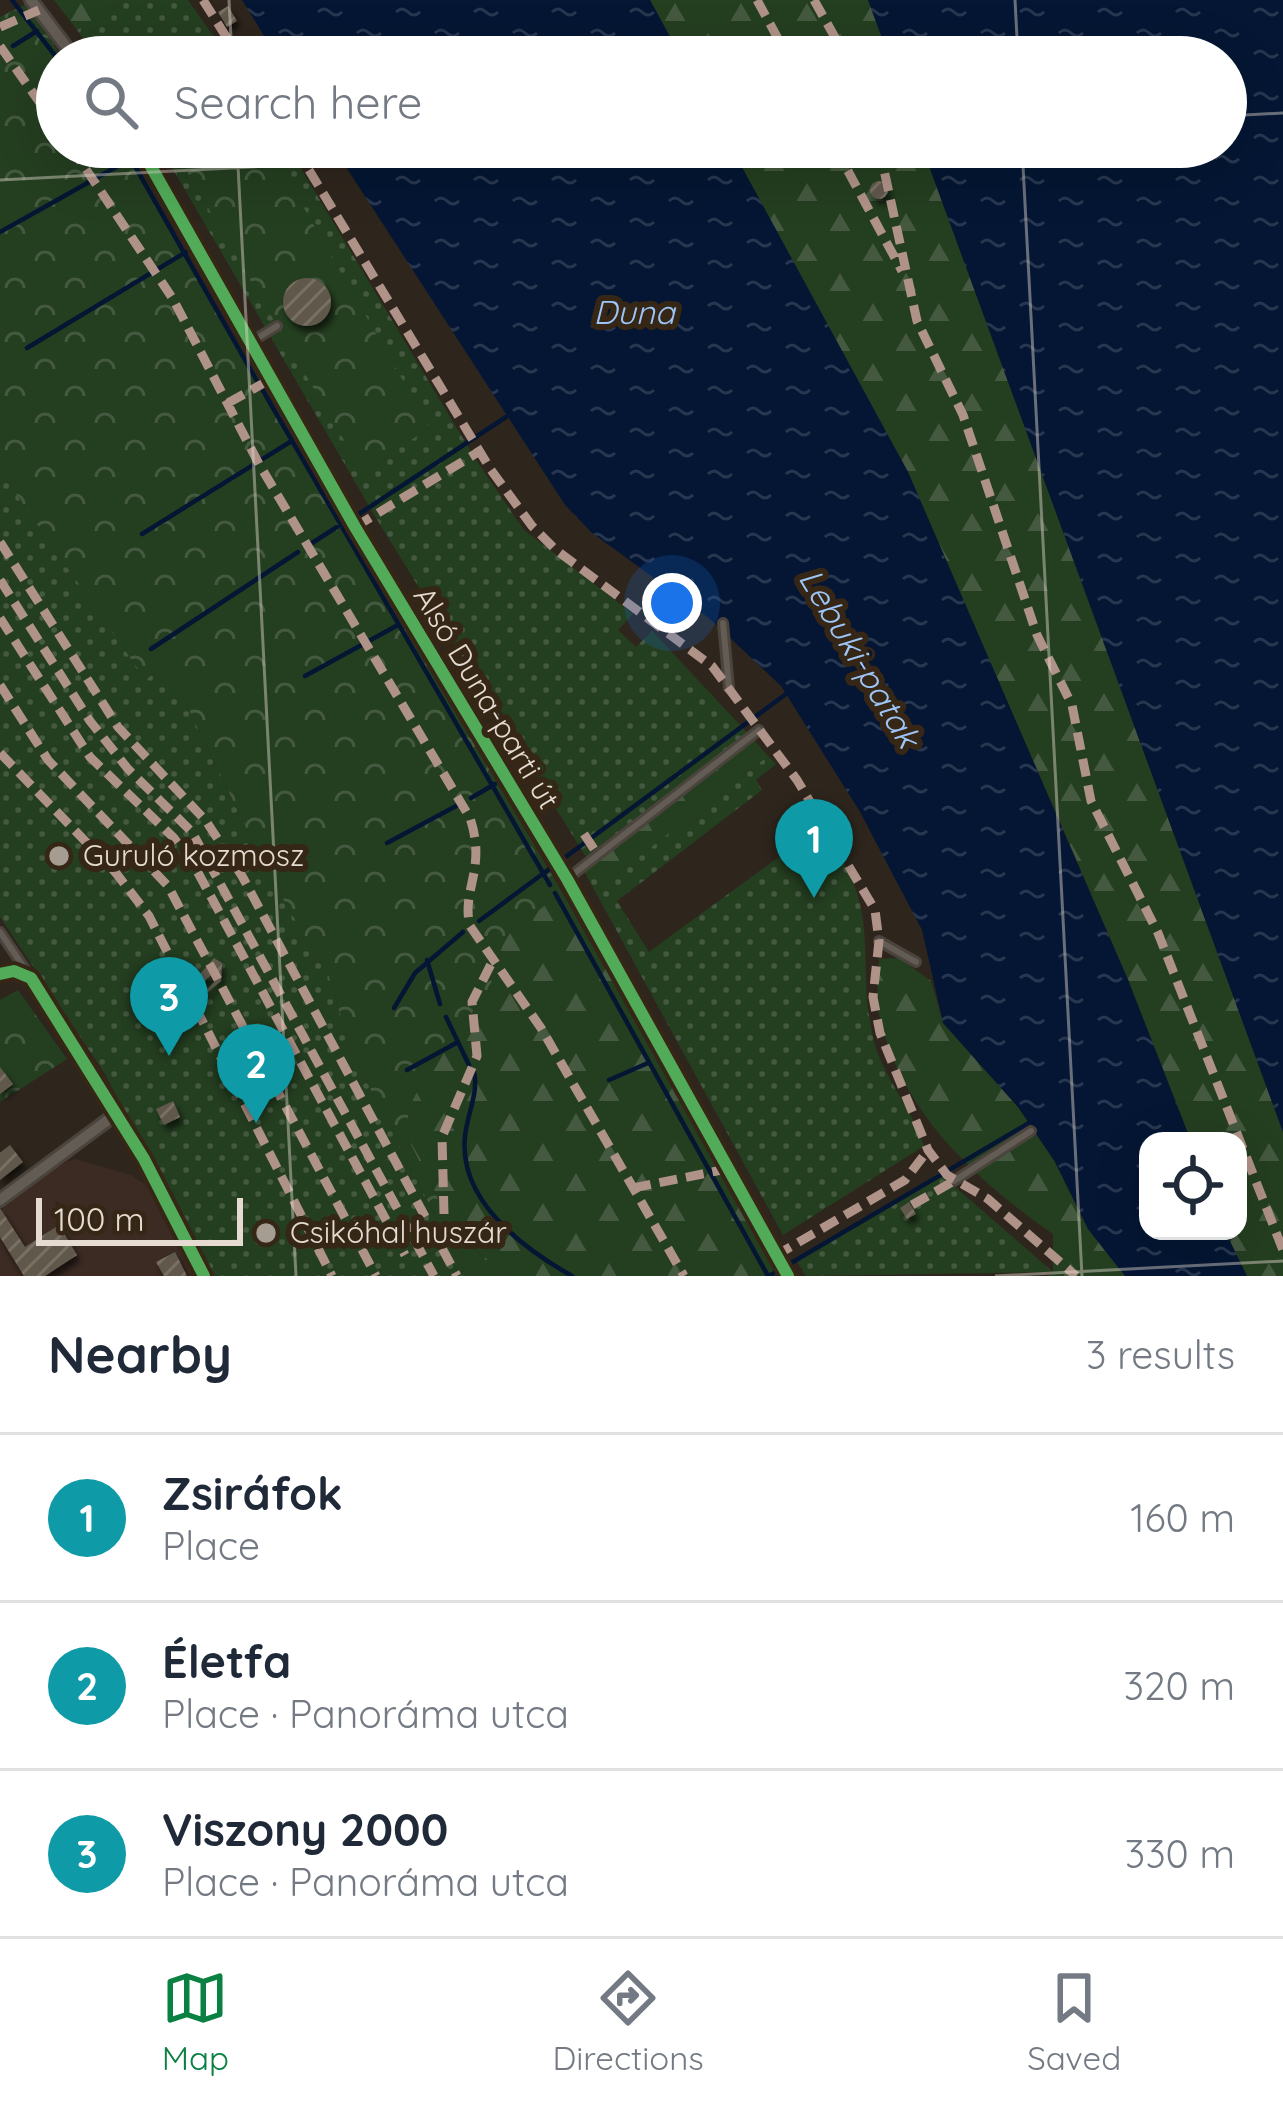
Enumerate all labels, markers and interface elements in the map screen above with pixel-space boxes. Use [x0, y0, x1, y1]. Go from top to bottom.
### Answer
search box [36, 36, 1247, 168]
icon: search [78, 69, 144, 135]
text: Search here [174, 74, 422, 130]
water label: Duna [593, 291, 677, 332]
water label: Lebuki-patak [791, 561, 932, 757]
your location [642, 573, 702, 633]
street label: Alsó Duna-parti út [406, 579, 568, 815]
pin: 1 [775, 799, 853, 898]
place label: Guruló kozmosz [83, 836, 304, 874]
marker: Guruló kozmosz [46, 843, 72, 869]
pin: 3 [130, 957, 208, 1056]
pin: 2 [217, 1024, 295, 1123]
map controls [1139, 1132, 1247, 1240]
button: locate [1139, 1132, 1247, 1240]
scale bar [36, 1192, 243, 1245]
text: 100 m [54, 1198, 145, 1239]
place label: Csikóhal huszár [290, 1213, 507, 1251]
marker: Csikóhal huszár [253, 1220, 279, 1246]
text: Nearby [48, 1322, 232, 1386]
text: 3 results [1086, 1330, 1235, 1379]
text: Zsiráfok [162, 1465, 343, 1521]
text: 1 [79, 1493, 95, 1542]
text: 160 m [1130, 1493, 1235, 1542]
text: Place [162, 1521, 260, 1570]
text: Életfa [162, 1633, 291, 1689]
text: 2 [76, 1661, 98, 1710]
text: 320 m [1124, 1661, 1235, 1710]
text: Place · Panoráma utca [162, 1689, 569, 1738]
text: Viszony 2000 [162, 1801, 448, 1857]
text: 3 [77, 1829, 97, 1878]
text: 330 m [1125, 1829, 1235, 1878]
text: Place · Panoráma utca [162, 1857, 569, 1906]
tab: Map [162, 1965, 229, 2078]
tab: Directions [552, 1965, 704, 2078]
tab: Saved [1027, 1965, 1121, 2078]

